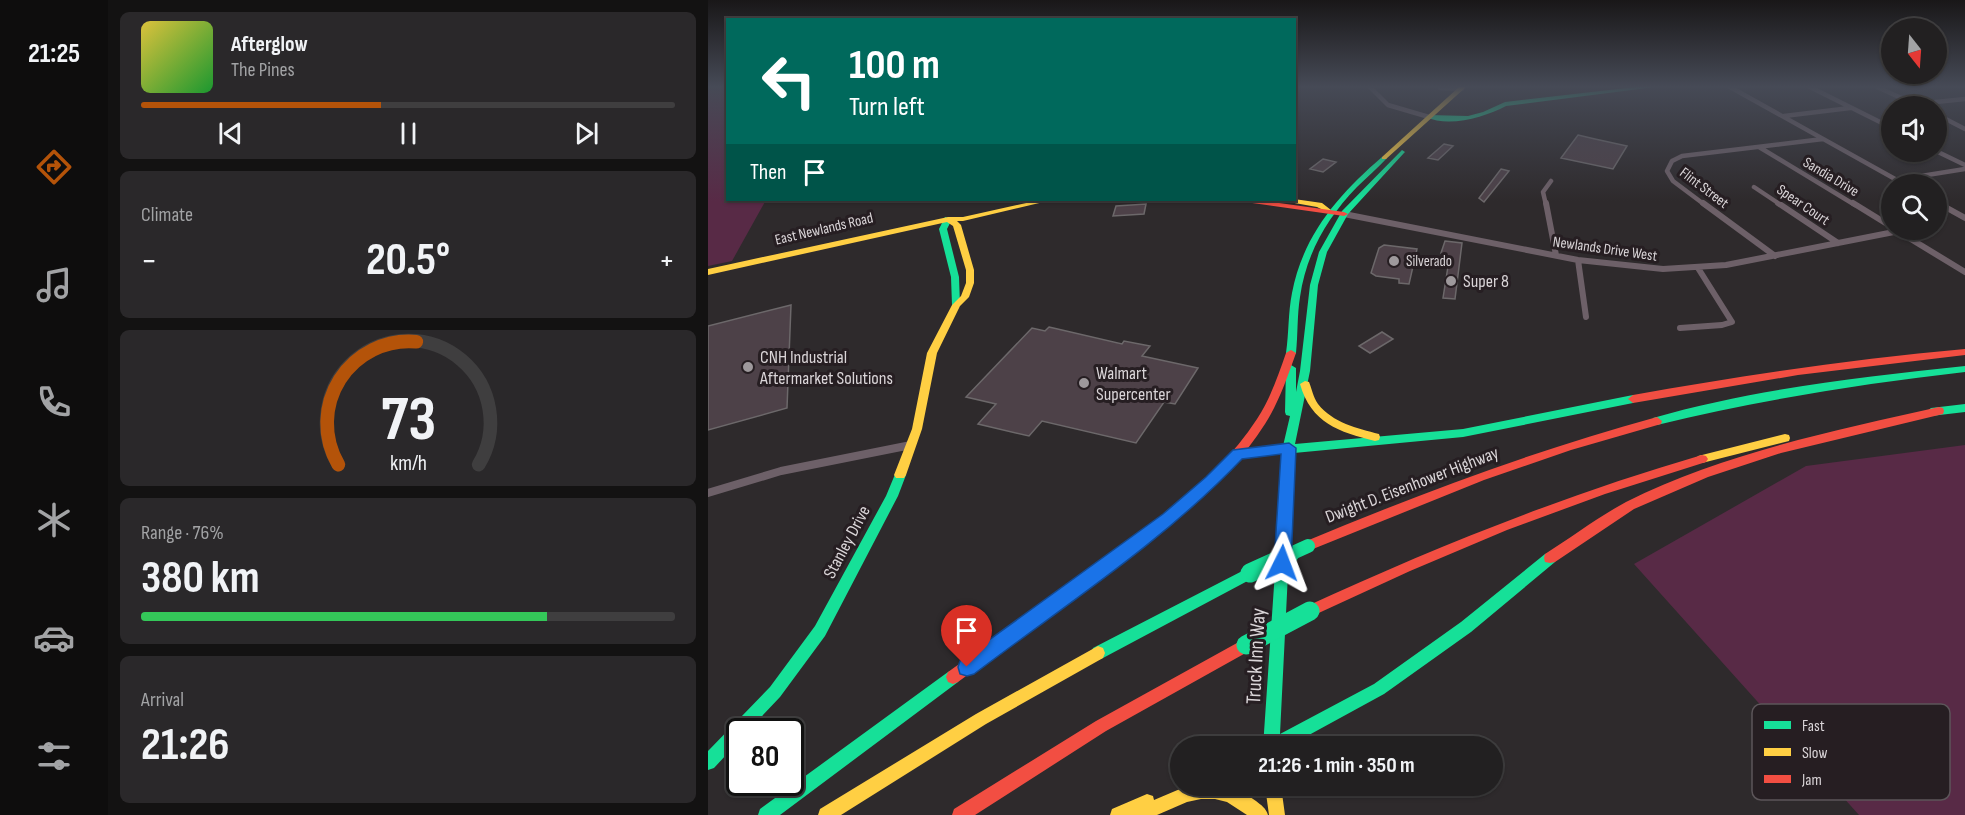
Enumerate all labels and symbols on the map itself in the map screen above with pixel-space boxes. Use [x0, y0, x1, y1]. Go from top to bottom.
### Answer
north arrow [1881, 18, 1947, 84]
street label: Sandia Drive [1800, 153, 1862, 201]
street label: Flint Street [1676, 163, 1733, 213]
street label: Spear Court [1773, 180, 1833, 230]
street label: East Newlands Road [773, 208, 875, 250]
street label: Newlands Drive West [1552, 232, 1659, 266]
place label: Silverado [1406, 252, 1452, 271]
marker: Silverado [1387, 254, 1401, 268]
place label: Super 8 [1463, 271, 1509, 292]
marker: Super 8 [1444, 274, 1458, 288]
place label: CNH Industrial Aftermarket Solutions [759, 347, 893, 389]
marker: CNH Industrial Aftermarket Solutions [741, 360, 755, 374]
place label: Walmart Supercenter [1096, 363, 1171, 405]
marker: Walmart Supercenter [1077, 376, 1091, 390]
street label: Dwight D. Eisenhower Highway [1322, 442, 1502, 528]
street label: Stanley Drive [819, 502, 875, 582]
position arrow [1250, 531, 1314, 595]
pin [941, 605, 992, 667]
street label: Truck Inn Way [1241, 607, 1271, 705]
legend [1752, 704, 1950, 800]
text: Fast [1802, 717, 1825, 736]
speed limit sign: 80 [726, 718, 804, 796]
text: Slow [1802, 744, 1827, 763]
text: Jam [1801, 771, 1822, 790]

